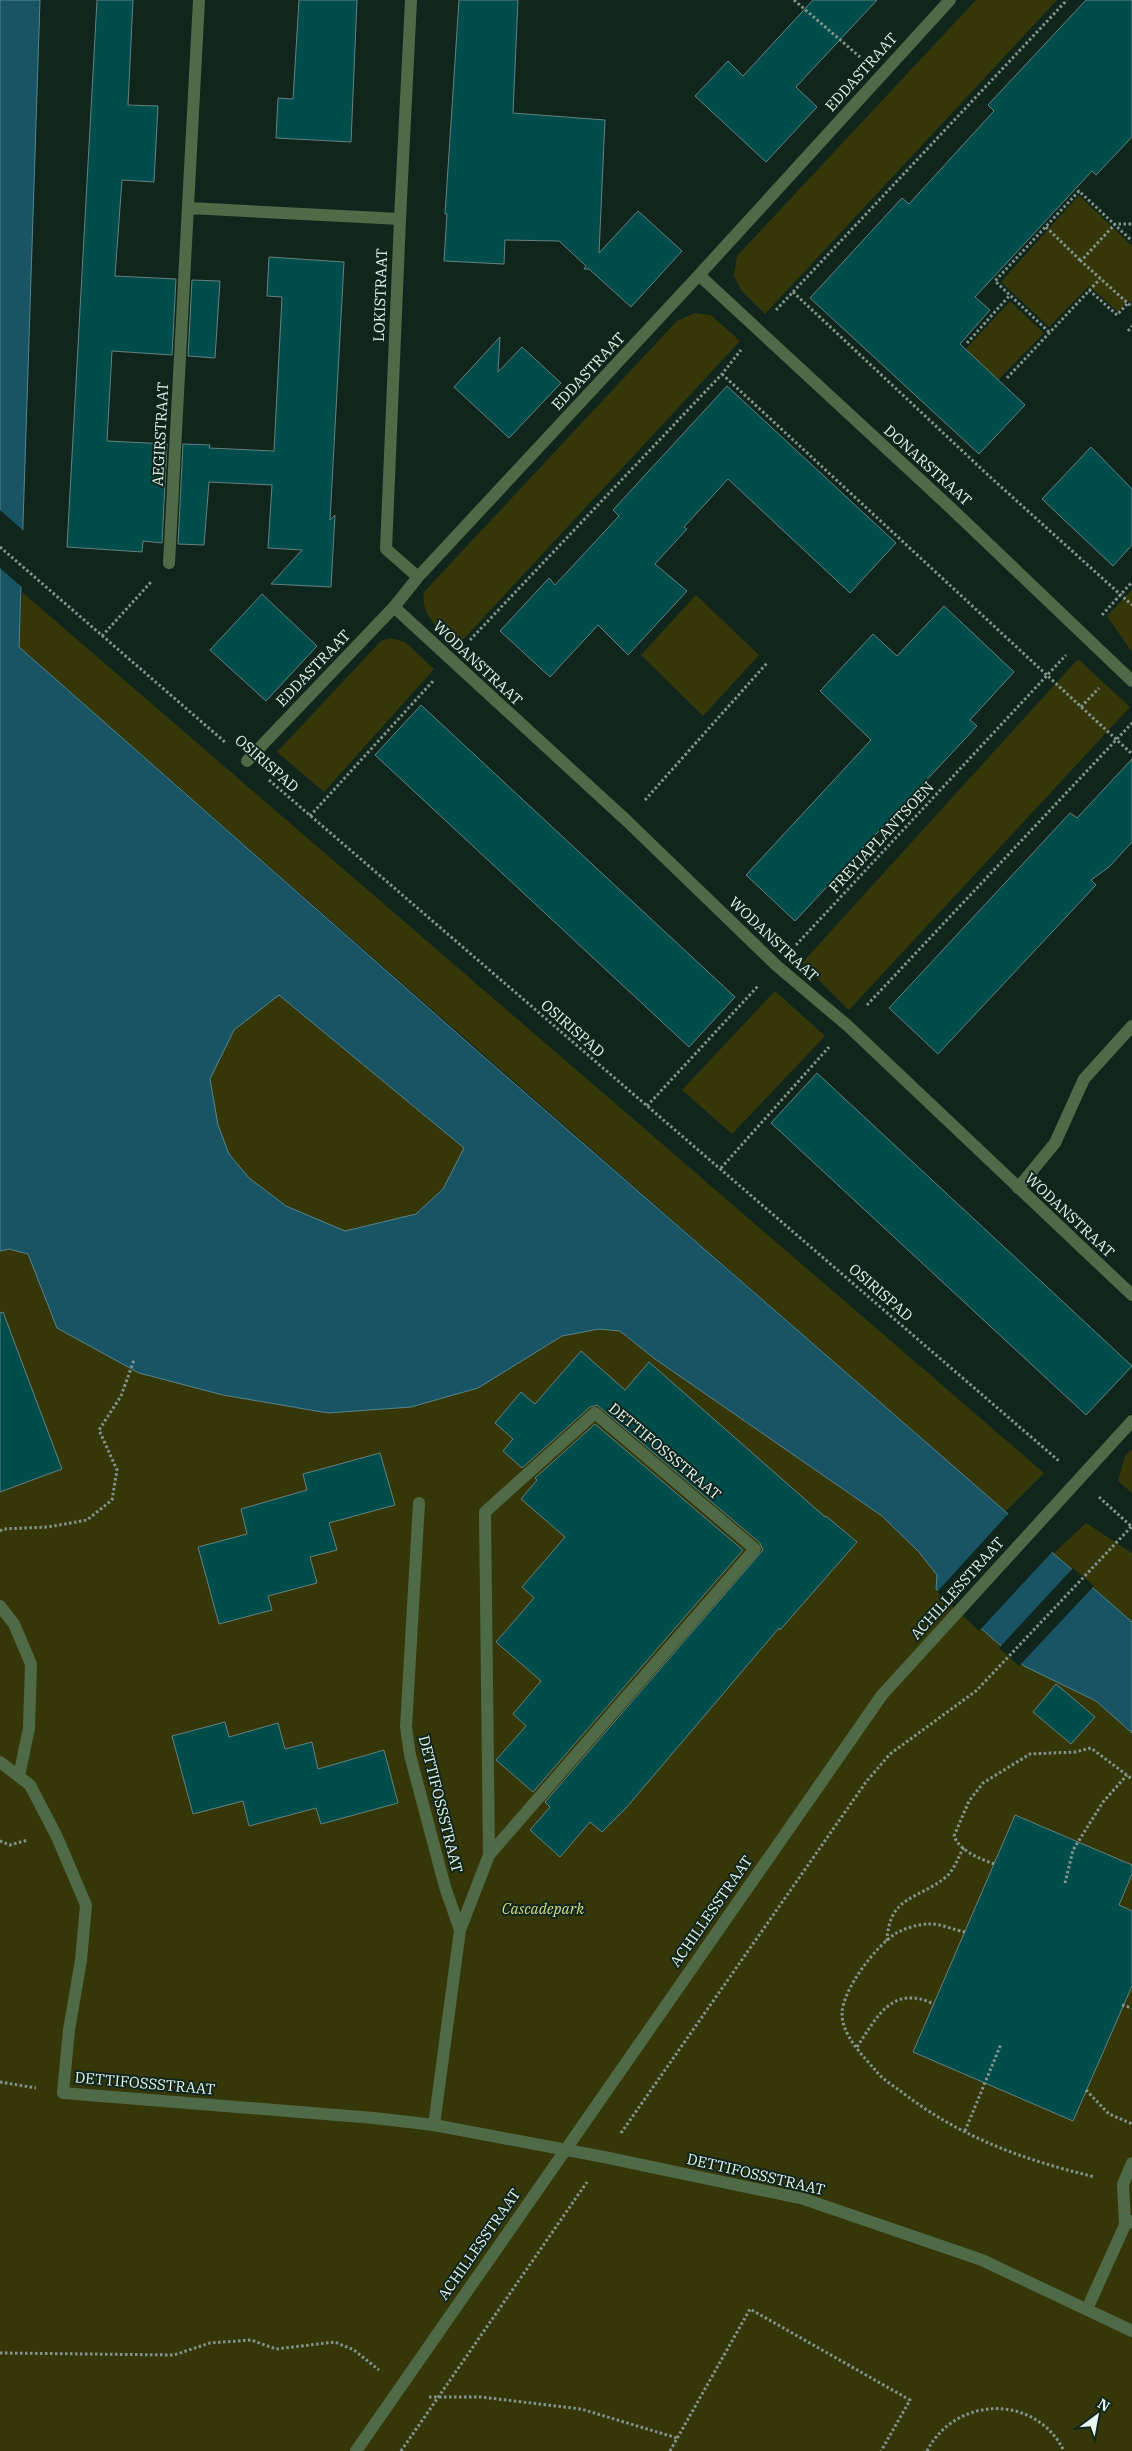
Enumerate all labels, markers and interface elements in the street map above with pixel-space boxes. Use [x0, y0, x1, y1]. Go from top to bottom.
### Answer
street label: EDDASTRAAT [821, 29, 901, 115]
street label: LOKISTRAAT [369, 248, 391, 342]
street label: EDDASTRAAT [547, 328, 629, 414]
street label: AEGIRSTRAAT [148, 381, 172, 487]
street label: DONARSTRAAT [880, 421, 976, 510]
street label: WODANSTRAAT [429, 617, 527, 710]
street label: EDDASTRAAT [272, 626, 354, 710]
street label: OSIRISPAD [231, 730, 303, 796]
street label: FREYJAPLANTSOEN [824, 777, 938, 897]
street label: WODANSTRAAT [725, 893, 823, 986]
street label: OSIRISPAD [537, 995, 609, 1061]
street label: WODANSTRAAT [1021, 1169, 1119, 1262]
street label: OSIRISPAD [845, 1259, 917, 1325]
street label: DETTIFOSSSTRAAT [605, 1398, 725, 1504]
street label: ACHILLESSTRAAT [906, 1533, 1008, 1643]
street label: DETTIFOSSSTRAAT [415, 1733, 467, 1875]
street label: ACHILLESSTRAAT [666, 1852, 757, 1970]
park label: Cascadepark [502, 1899, 584, 1918]
street label: DETTIFOSSSTRAAT [74, 2067, 216, 2099]
street label: DETTIFOSSSTRAAT [685, 2149, 827, 2199]
street label: ACHILLESSTRAAT [434, 2185, 525, 2303]
north arrow [1072, 2391, 1122, 2441]
text: N [1094, 2394, 1113, 2416]

